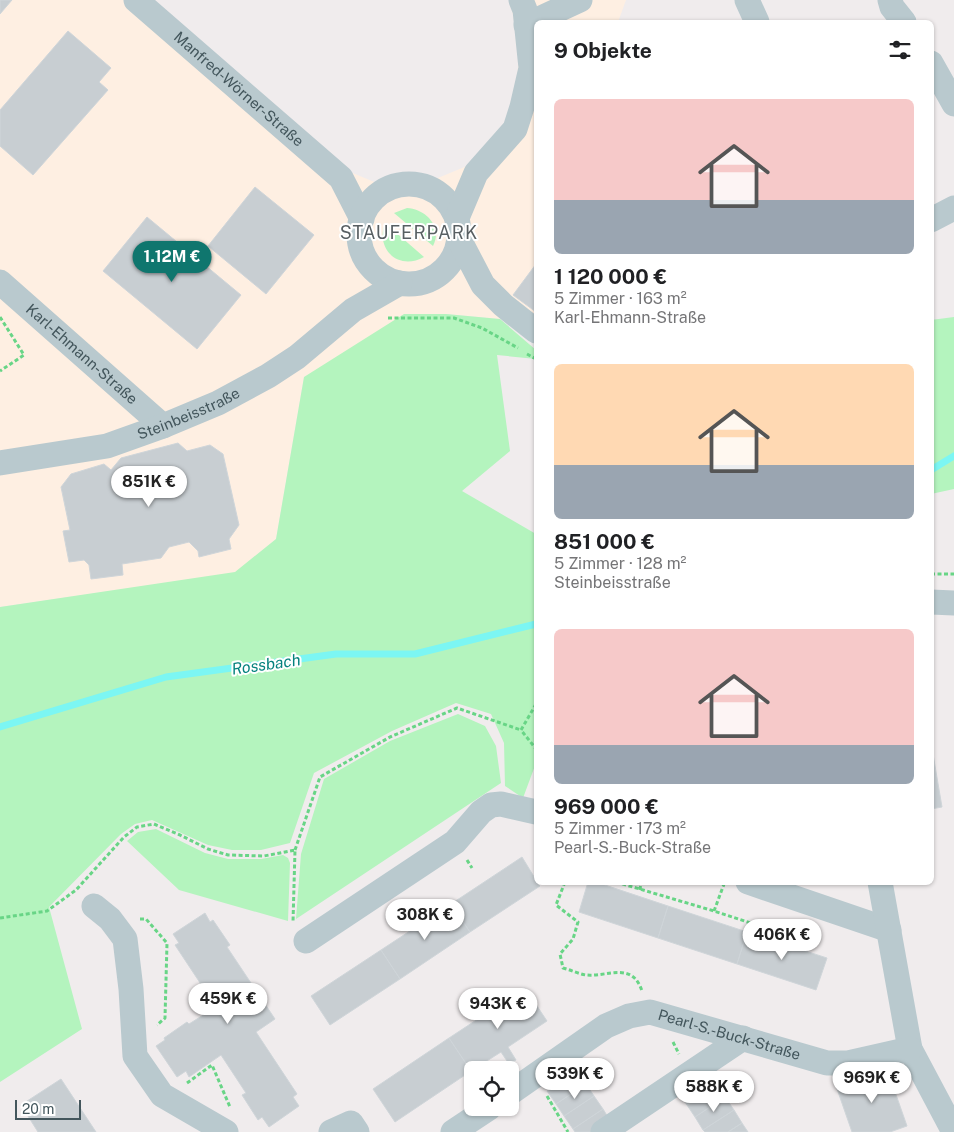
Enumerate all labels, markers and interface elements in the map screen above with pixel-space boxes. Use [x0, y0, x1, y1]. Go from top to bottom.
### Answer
street label: Manfred-Wörner-Straße [171, 28, 307, 150]
icon: filters [886, 36, 914, 64]
text: 9 Objekte [554, 38, 652, 63]
icon: home [689, 131, 779, 221]
district label: STAUFERPARK [340, 222, 478, 243]
pin: 1.12M € [126, 240, 218, 283]
text: 1.12M € [144, 247, 200, 266]
text: 1 120 000 € [554, 264, 667, 289]
text: 5 Zimmer · 163 m² [554, 289, 687, 308]
street label: Karl-Ehmann-Straße [23, 300, 141, 407]
text: Karl-Ehmann-Straße [554, 308, 706, 327]
street label: Steinbeisstraße [135, 384, 242, 442]
icon: home [689, 396, 779, 486]
pin: 851K € [108, 466, 190, 508]
text: 851K € [122, 472, 176, 491]
text: 851 000 € [554, 529, 655, 554]
text: 5 Zimmer · 128 m² [554, 554, 686, 573]
text: Steinbeisstraße [554, 573, 671, 592]
water label: Rossbach [230, 650, 302, 679]
icon: home [689, 661, 779, 751]
text: 969 000 € [554, 794, 659, 819]
text: 5 Zimmer · 173 m² [554, 819, 686, 838]
text: Pearl-S.-Buck-Straße [554, 838, 711, 857]
pin: 308K € [384, 898, 466, 941]
text: 308K € [396, 905, 454, 924]
pin: 406K € [741, 918, 823, 961]
text: 406K € [754, 925, 810, 944]
pin: 459K € [187, 982, 269, 1025]
pin: 943K € [457, 988, 539, 1030]
text: 459K € [199, 989, 257, 1008]
text: 943K € [469, 994, 527, 1013]
street label: Pearl-S.-Buck-Straße [656, 1006, 803, 1063]
pin: 539K € [534, 1058, 616, 1100]
map controls [464, 1061, 519, 1116]
button: locate [464, 1061, 519, 1116]
pin: 969K € [831, 1062, 913, 1104]
text: 539K € [546, 1064, 604, 1083]
text: 969K € [843, 1068, 901, 1087]
pin: 588K € [673, 1070, 755, 1113]
text: 588K € [685, 1077, 743, 1096]
scale bar [15, 1097, 81, 1120]
text: 20 m [22, 1101, 54, 1117]

